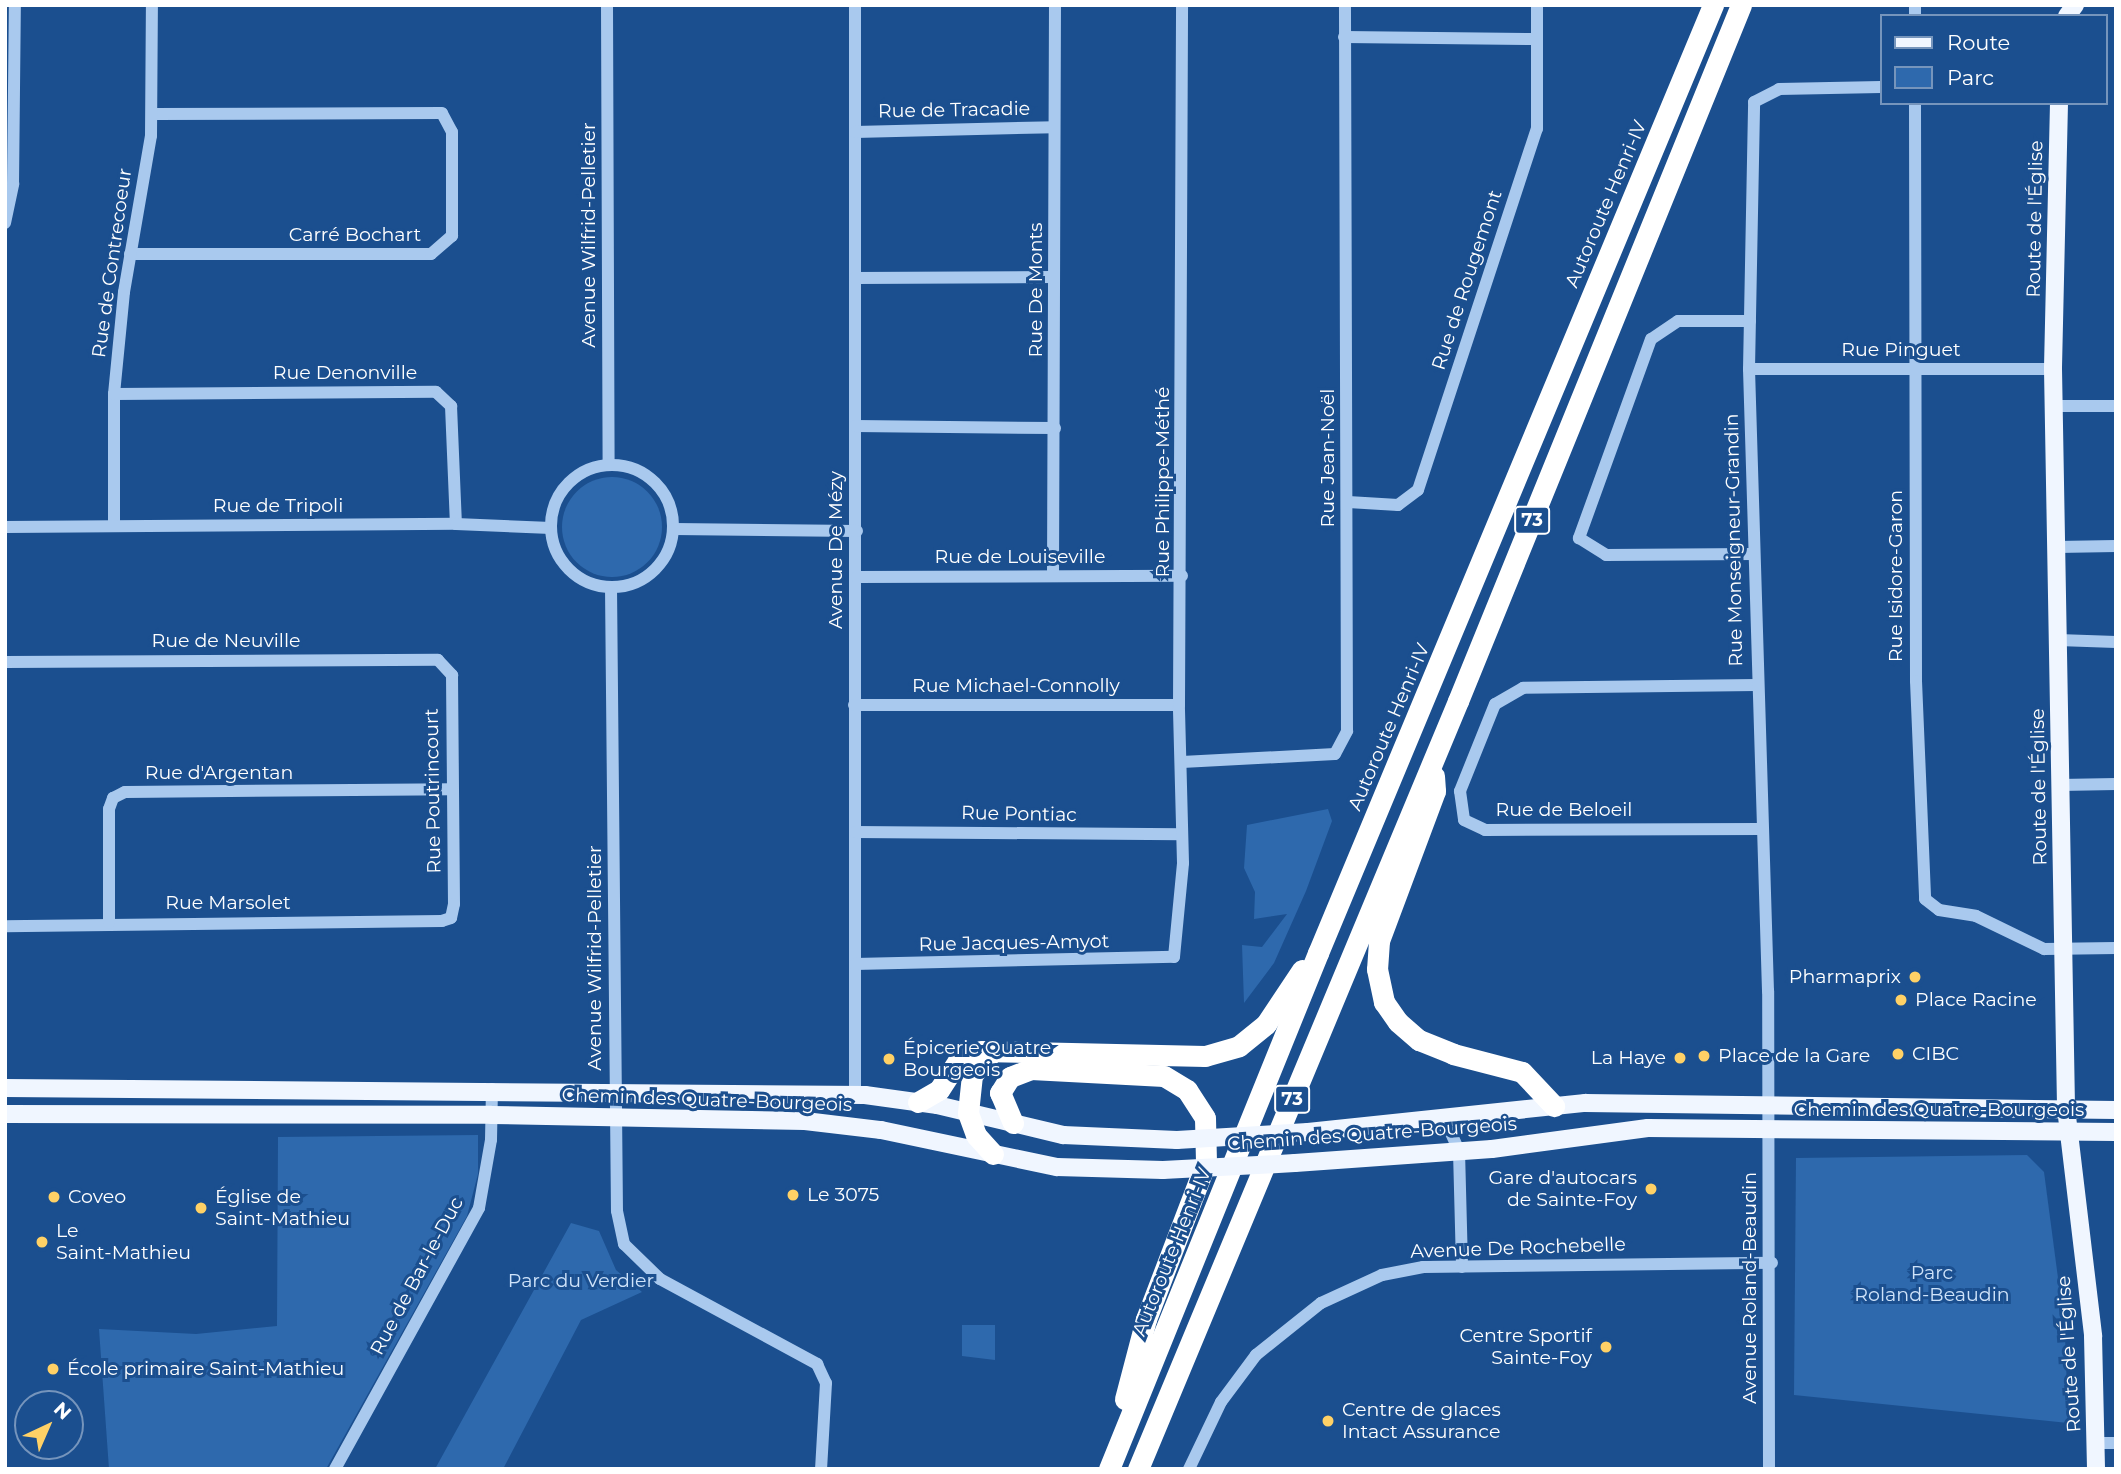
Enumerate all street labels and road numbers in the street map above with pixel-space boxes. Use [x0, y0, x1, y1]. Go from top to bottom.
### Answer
street label: Rue de Tracadie [878, 97, 1030, 123]
street label: Autoroute Henri-IV [1560, 117, 1652, 291]
street label: Avenue Wilfrid-Pelletier [578, 122, 600, 348]
street label: Route de l'Église [2022, 140, 2048, 298]
street label: Rue de Contrecoeur [87, 167, 137, 359]
street label: Rue de Rougemont [1427, 187, 1507, 373]
street label: Rue De Monts [1025, 223, 1047, 357]
street label: Carré Bochart [289, 224, 421, 246]
street label: Rue Pinguet [1841, 339, 1961, 361]
street label: Rue Denonville [273, 362, 417, 384]
street label: Rue Philippe-Méthé [1152, 386, 1174, 578]
street label: Rue Jean-Noël [1317, 389, 1339, 527]
street label: Rue Monseigneur-Grandin [1720, 413, 1748, 667]
street label: Avenue De Mézy [825, 471, 847, 629]
street label: Rue Isidore-Garon [1885, 490, 1907, 662]
street label: Rue de Tripoli [213, 495, 343, 517]
road number: 73 [1513, 506, 1551, 534]
street label: Rue de Louiseville [935, 546, 1105, 568]
street label: Rue de Neuville [151, 630, 301, 652]
street label: Autoroute Henri-IV [1343, 640, 1435, 814]
street label: Rue Michael-Connolly [912, 675, 1120, 697]
street label: Rue Poutrincourt [420, 708, 446, 874]
street label: Route de l'Église [2026, 708, 2052, 866]
street label: Rue d'Argentan [145, 762, 293, 784]
street label: Rue de Beloeil [1496, 799, 1632, 821]
street label: Rue Pontiac [961, 802, 1077, 826]
street label: Avenue Wilfrid-Pelletier [584, 845, 606, 1071]
street label: Rue Marsolet [165, 892, 291, 914]
street label: Rue Jacques-Amyot [918, 930, 1110, 956]
street label: Chemin des Quatre-Bourgeois [561, 1084, 853, 1116]
road number: 73 [1273, 1084, 1311, 1114]
street label: Chemin des Quatre-Bourgeois [1794, 1099, 2084, 1121]
street label: Chemin des Quatre-Bourgeois [1226, 1112, 1518, 1156]
street label: Autoroute Henri-IV [1128, 1164, 1216, 1340]
street label: Avenue Roland-Beaudin [1739, 1172, 1761, 1404]
street label: Rue de Bar-le-Duc [366, 1193, 468, 1359]
street label: Avenue De Rochebelle [1410, 1233, 1626, 1263]
street label: Route de l'Église [2052, 1275, 2086, 1433]

